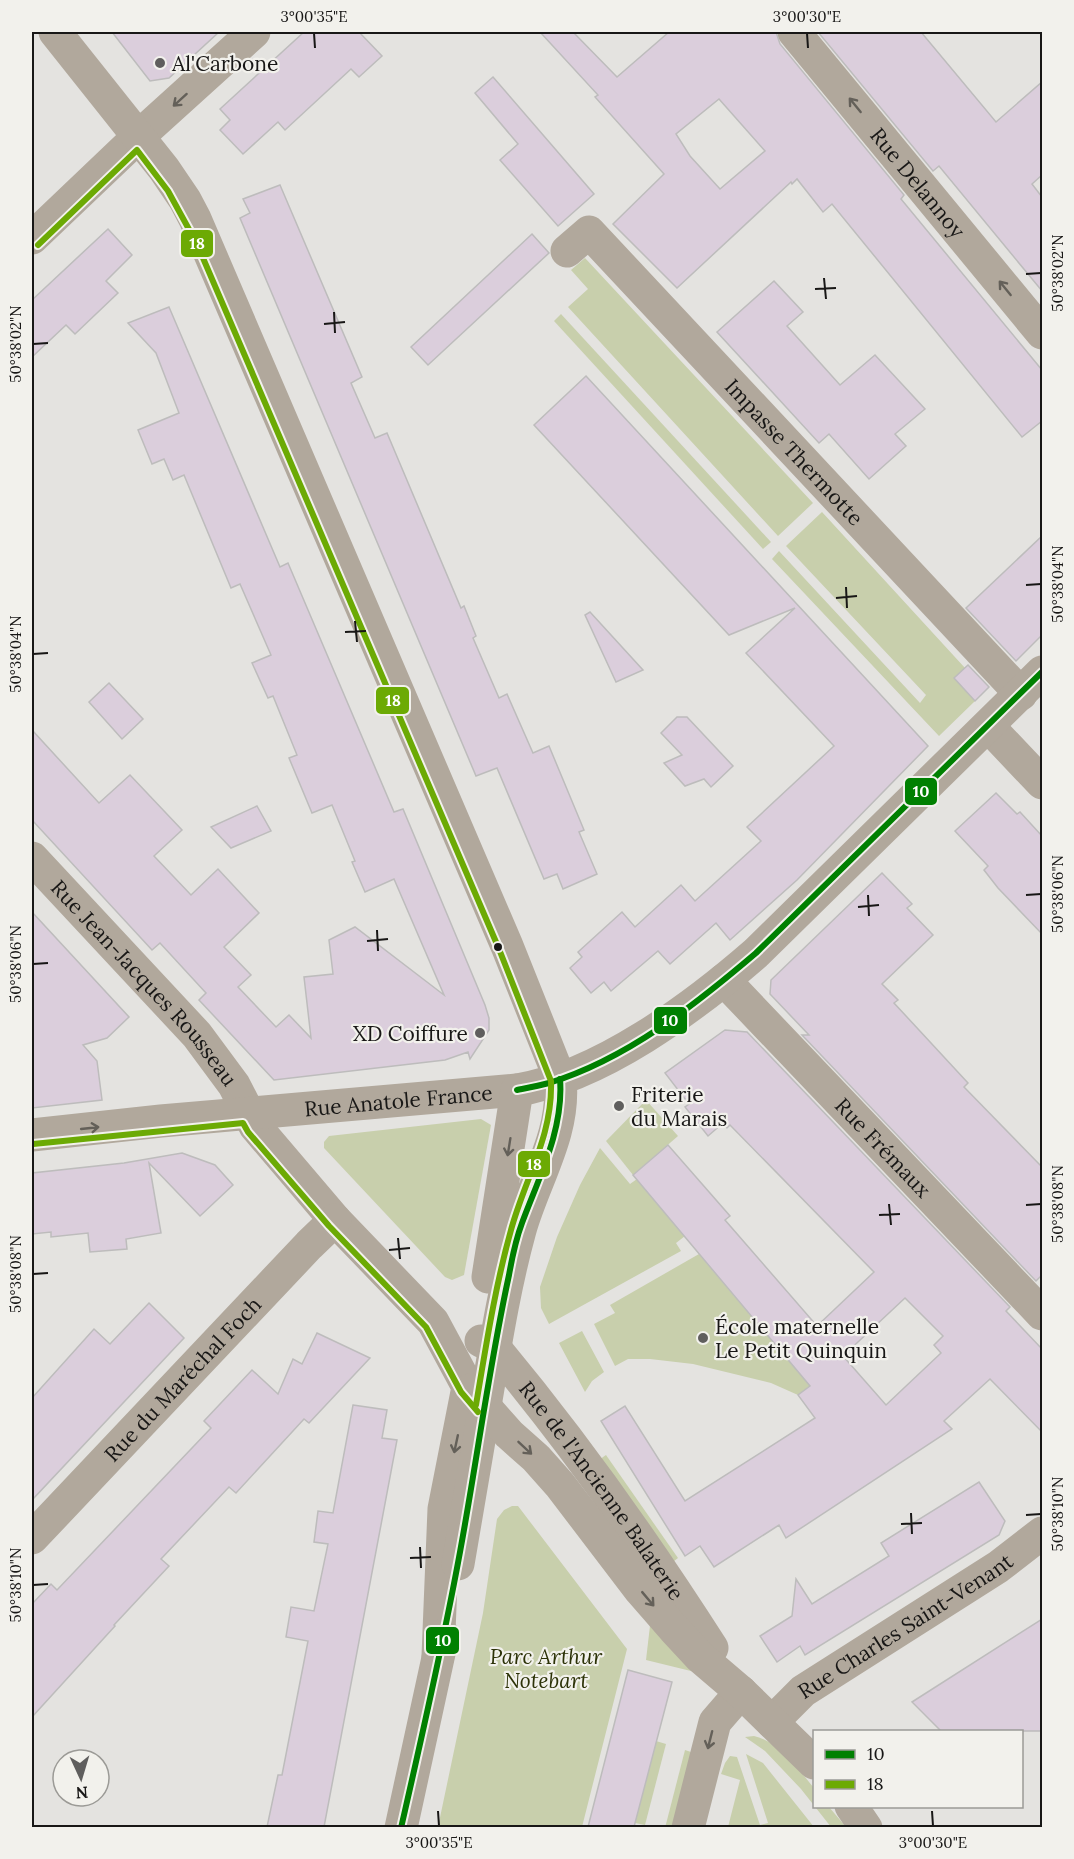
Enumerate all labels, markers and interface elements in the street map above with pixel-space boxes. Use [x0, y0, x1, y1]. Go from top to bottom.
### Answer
text: 3°00'35"E [280, 7, 348, 26]
text: 3°00'30"E [773, 7, 841, 26]
place label: Al'Carbone [171, 50, 278, 77]
marker: Al'Carbone [153, 56, 167, 70]
one-way arrow [172, 93, 187, 107]
one-way arrow [848, 97, 861, 113]
street label: Rue Delannoy [865, 122, 971, 243]
line badge: 18 [180, 229, 214, 258]
text: 18 [189, 233, 205, 253]
text: 50°38'02"N [1048, 234, 1067, 312]
one-way arrow [999, 280, 1012, 296]
text: 50°38'02"N [6, 305, 25, 383]
street label: Impasse Thermotte [719, 373, 870, 531]
text: 50°38'04"N [1048, 545, 1067, 623]
text: 50°38'04"N [6, 615, 25, 693]
line badge: 18 [375, 686, 410, 715]
text: 18 [385, 690, 401, 710]
line badge: 10 [904, 777, 938, 806]
text: 10 [913, 781, 929, 801]
text: 50°38'06"N [1048, 855, 1067, 933]
street label: Rue Jean-Jacques Rousseau [45, 874, 243, 1091]
text: 50°38'06"N [6, 925, 25, 1003]
unlabelled marker [492, 941, 504, 953]
line badge: 10 [653, 1006, 688, 1035]
text: 10 [662, 1010, 678, 1030]
place label: XD Coiffure [353, 1020, 468, 1047]
marker: XD Coiffure [473, 1026, 487, 1040]
street label: Rue Anatole France [303, 1079, 494, 1122]
place label: Friterie du Marais [631, 1081, 727, 1132]
street label: Rue Frémaux [830, 1092, 937, 1203]
marker: Friterie du Marais [612, 1099, 626, 1113]
one-way arrow [79, 1122, 99, 1133]
one-way arrow [503, 1137, 514, 1157]
line badge: 18 [517, 1150, 551, 1178]
text: 18 [526, 1154, 542, 1174]
text: 50°38'08"N [1048, 1165, 1067, 1243]
text: 50°38'08"N [6, 1235, 25, 1313]
street label: Rue du Maréchal Foch [98, 1291, 267, 1467]
place label: École maternelle Le Petit Quinquin [715, 1313, 887, 1364]
marker: École maternelle Le Petit Quinquin [696, 1331, 710, 1345]
street label: Rue de l'Ancienne Balaterie [514, 1375, 690, 1605]
one-way arrow [450, 1434, 461, 1454]
one-way arrow [517, 1441, 532, 1455]
text: 50°38'10"N [1048, 1477, 1067, 1551]
street label: Rue Charles Saint-Venant [793, 1547, 1019, 1704]
text: 50°38'10"N [6, 1548, 25, 1622]
one-way arrow [641, 1591, 655, 1606]
line badge: 10 [425, 1626, 460, 1655]
text: 10 [435, 1630, 451, 1650]
park label: Parc Arthur Notebart [490, 1643, 603, 1694]
one-way arrow [704, 1730, 715, 1749]
legend [813, 1730, 1023, 1808]
text: 10 [867, 1742, 885, 1765]
north arrow [51, 1748, 111, 1808]
text: 18 [867, 1772, 884, 1795]
text: N [75, 1783, 89, 1803]
text: 3°00'35"E [405, 1833, 473, 1852]
text: 3°00'30"E [899, 1833, 967, 1852]

